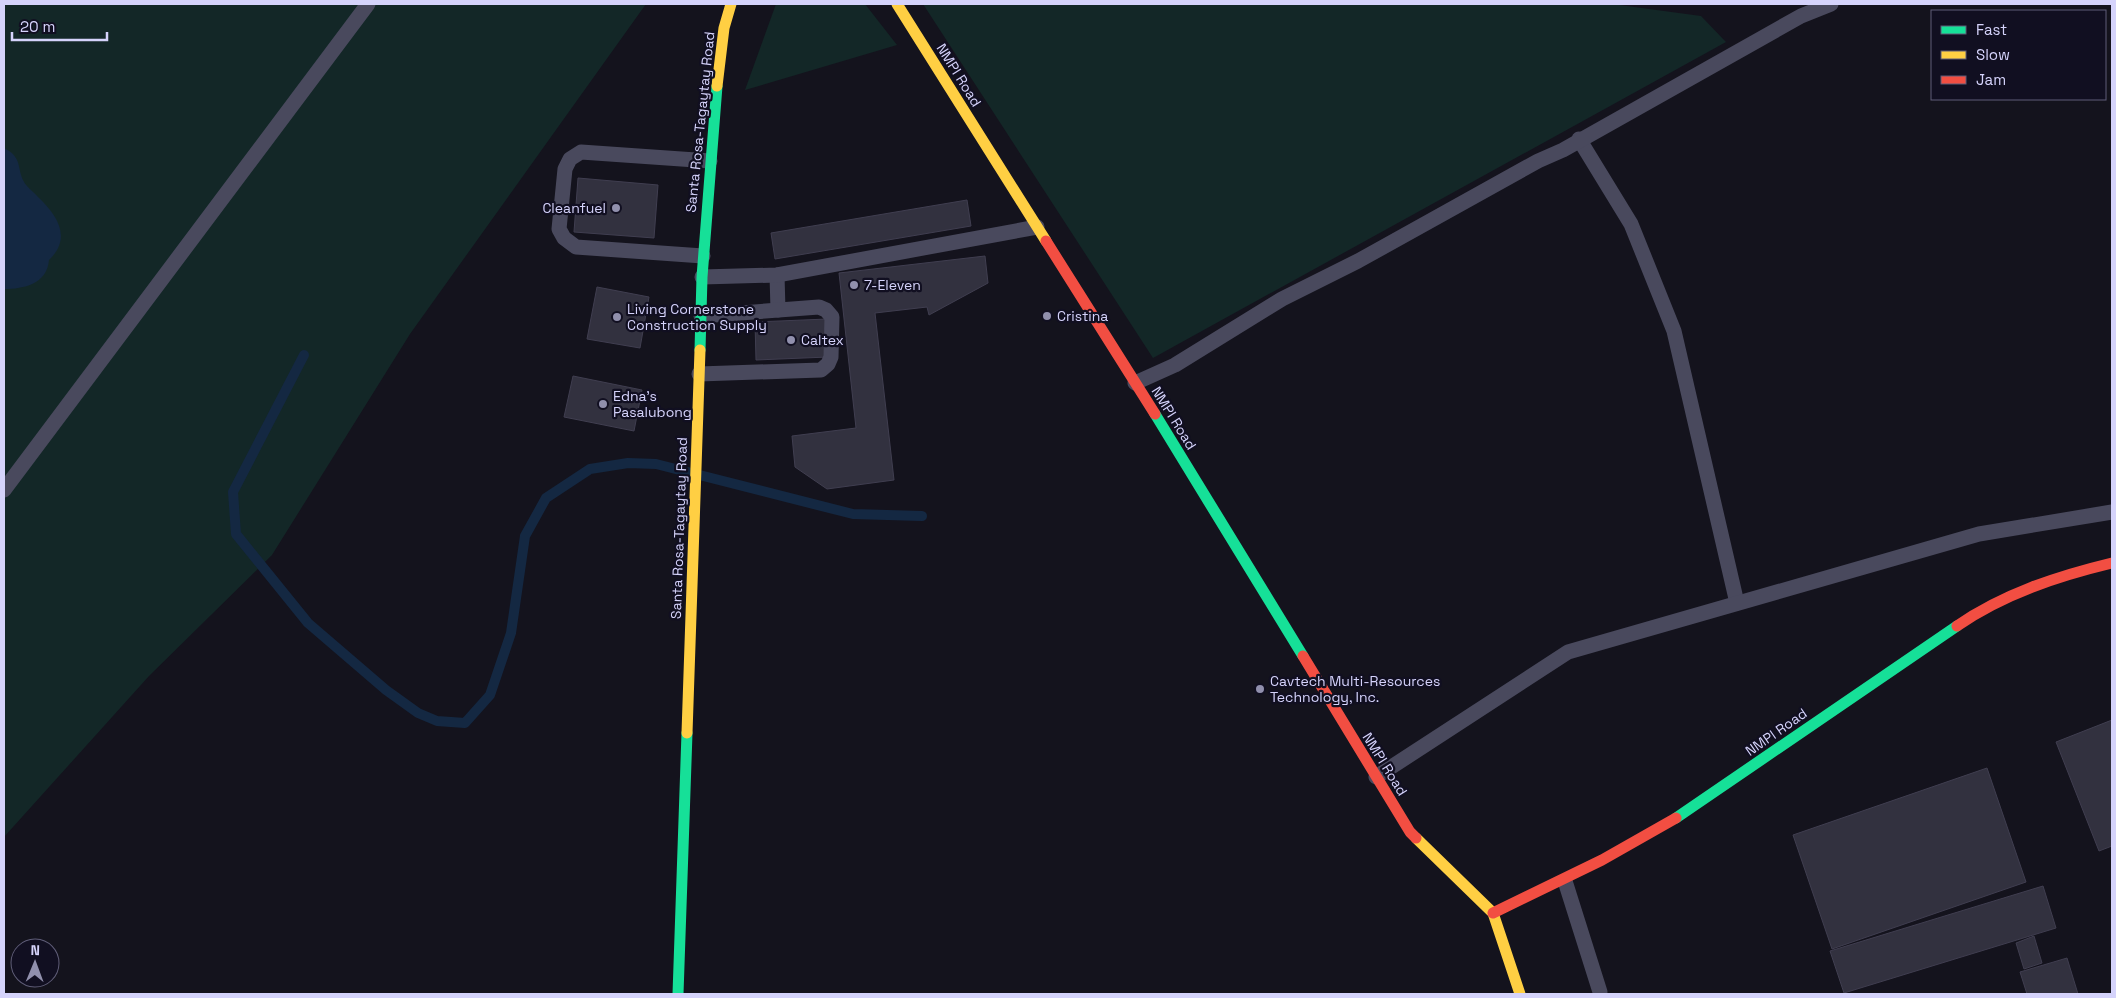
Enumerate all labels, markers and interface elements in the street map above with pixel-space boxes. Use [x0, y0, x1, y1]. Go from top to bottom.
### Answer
scale bar [12, 10, 108, 42]
legend [1931, 10, 2106, 100]
text: 20 m [20, 17, 55, 36]
text: Fast [1976, 20, 2007, 39]
street label: Santa Rosa-Tagaytay Road [682, 31, 718, 213]
street label: NMPI Road [933, 40, 985, 110]
text: Slow [1976, 45, 2010, 64]
text: Jam [1976, 70, 2006, 89]
place label: Cleanfuel [542, 199, 606, 217]
marker: Cleanfuel [610, 202, 622, 214]
place label: 7-Eleven [864, 276, 921, 294]
marker: 7-Eleven [848, 279, 860, 291]
place label: Living Cornerstone Construction Supply [627, 300, 767, 334]
place label: Cristina [1057, 307, 1108, 325]
marker: Cristina [1041, 310, 1053, 322]
marker: Living Cornerstone Construction Supply [611, 311, 623, 323]
place label: Caltex [801, 331, 844, 349]
marker: Caltex [785, 334, 797, 346]
street label: NMPI Road [1148, 383, 1200, 453]
place label: Edna's Pasalubong [613, 387, 692, 421]
marker: Edna's Pasalubong [597, 398, 609, 410]
street label: Santa Rosa-Tagaytay Road [667, 437, 691, 619]
place label: Cavtech Multi-Resources Technology, Inc. [1270, 672, 1440, 706]
marker: Cavtech Multi-Resources Technology, Inc. [1254, 683, 1266, 695]
street label: NMPI Road [1742, 704, 1810, 760]
street label: NMPI Road [1359, 729, 1411, 799]
north arrow [10, 938, 60, 988]
text: N [30, 941, 40, 959]

